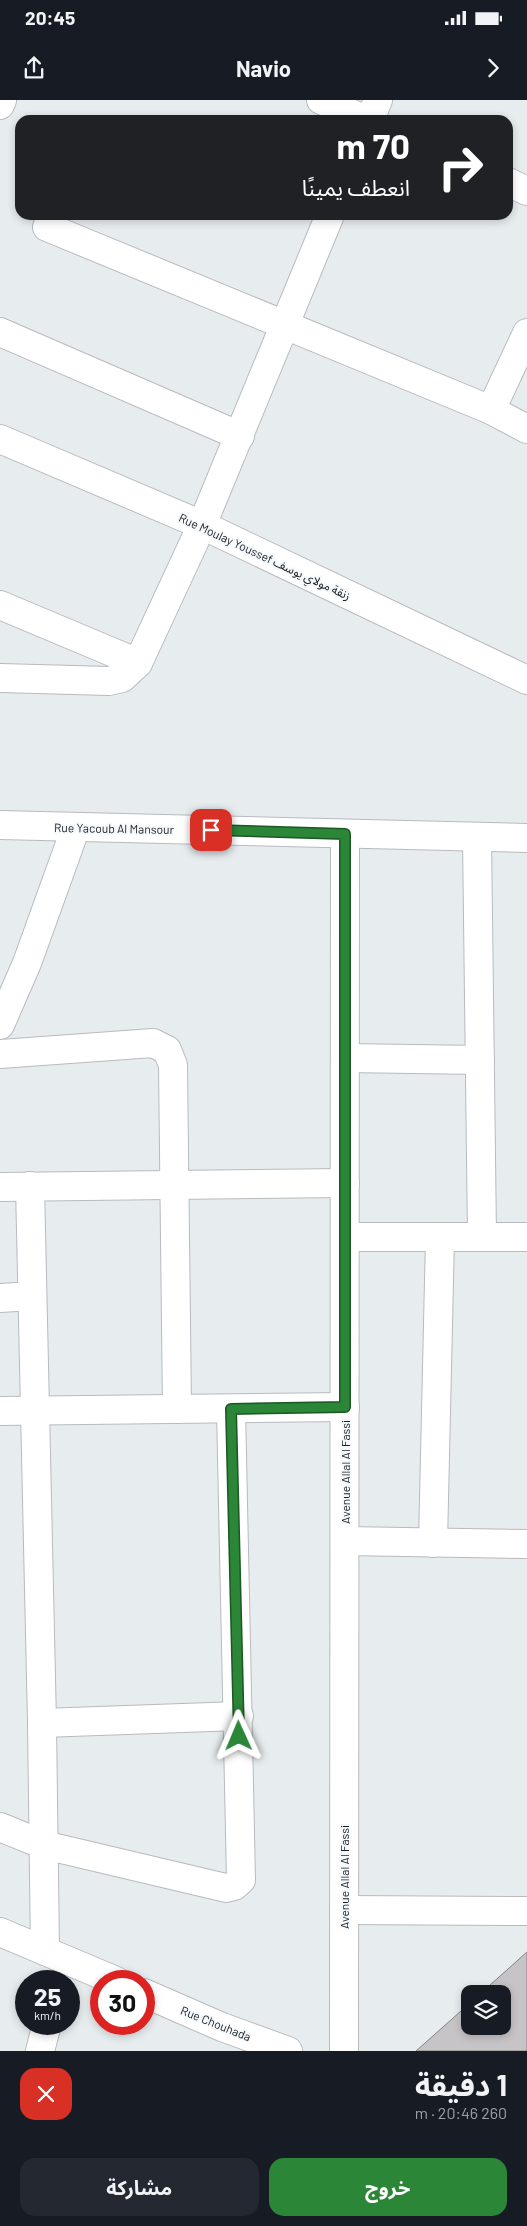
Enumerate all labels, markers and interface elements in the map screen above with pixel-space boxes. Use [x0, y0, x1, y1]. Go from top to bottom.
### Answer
text: 20:45 [25, 6, 75, 29]
icon: share [20, 54, 48, 82]
icon: forward [479, 54, 507, 82]
text: Navio [236, 55, 291, 81]
text: 70 m [336, 124, 410, 166]
icon: right [428, 135, 493, 200]
text: انعطف يمينًا [302, 174, 410, 200]
street label: Rue Moulay Youssef زنقة مولاي يوسف [175, 510, 353, 606]
pin [190, 809, 232, 851]
icon: arrive [197, 816, 225, 844]
street label: Rue Yacoub Al Mansour [54, 820, 175, 836]
street label: Avenue Allal Al Fassi [338, 1420, 352, 1524]
position arrow [212, 1709, 264, 1761]
street label: Avenue Allal Al Fassi [337, 1825, 351, 1929]
speed limit sign: 30 [90, 1970, 155, 2035]
text: 25 [34, 1981, 61, 2011]
map controls [461, 1985, 511, 2035]
button: layers [461, 1985, 511, 2035]
street label: Rue Chouhada [179, 2003, 253, 2043]
text: km/h [34, 2008, 61, 2022]
text: 1 دقيقة [415, 2066, 507, 2102]
button: close [20, 2068, 72, 2120]
text: 260 m · 20:46 [415, 2103, 507, 2122]
button: مشاركة [20, 2158, 259, 2216]
button: خروج [269, 2158, 507, 2216]

